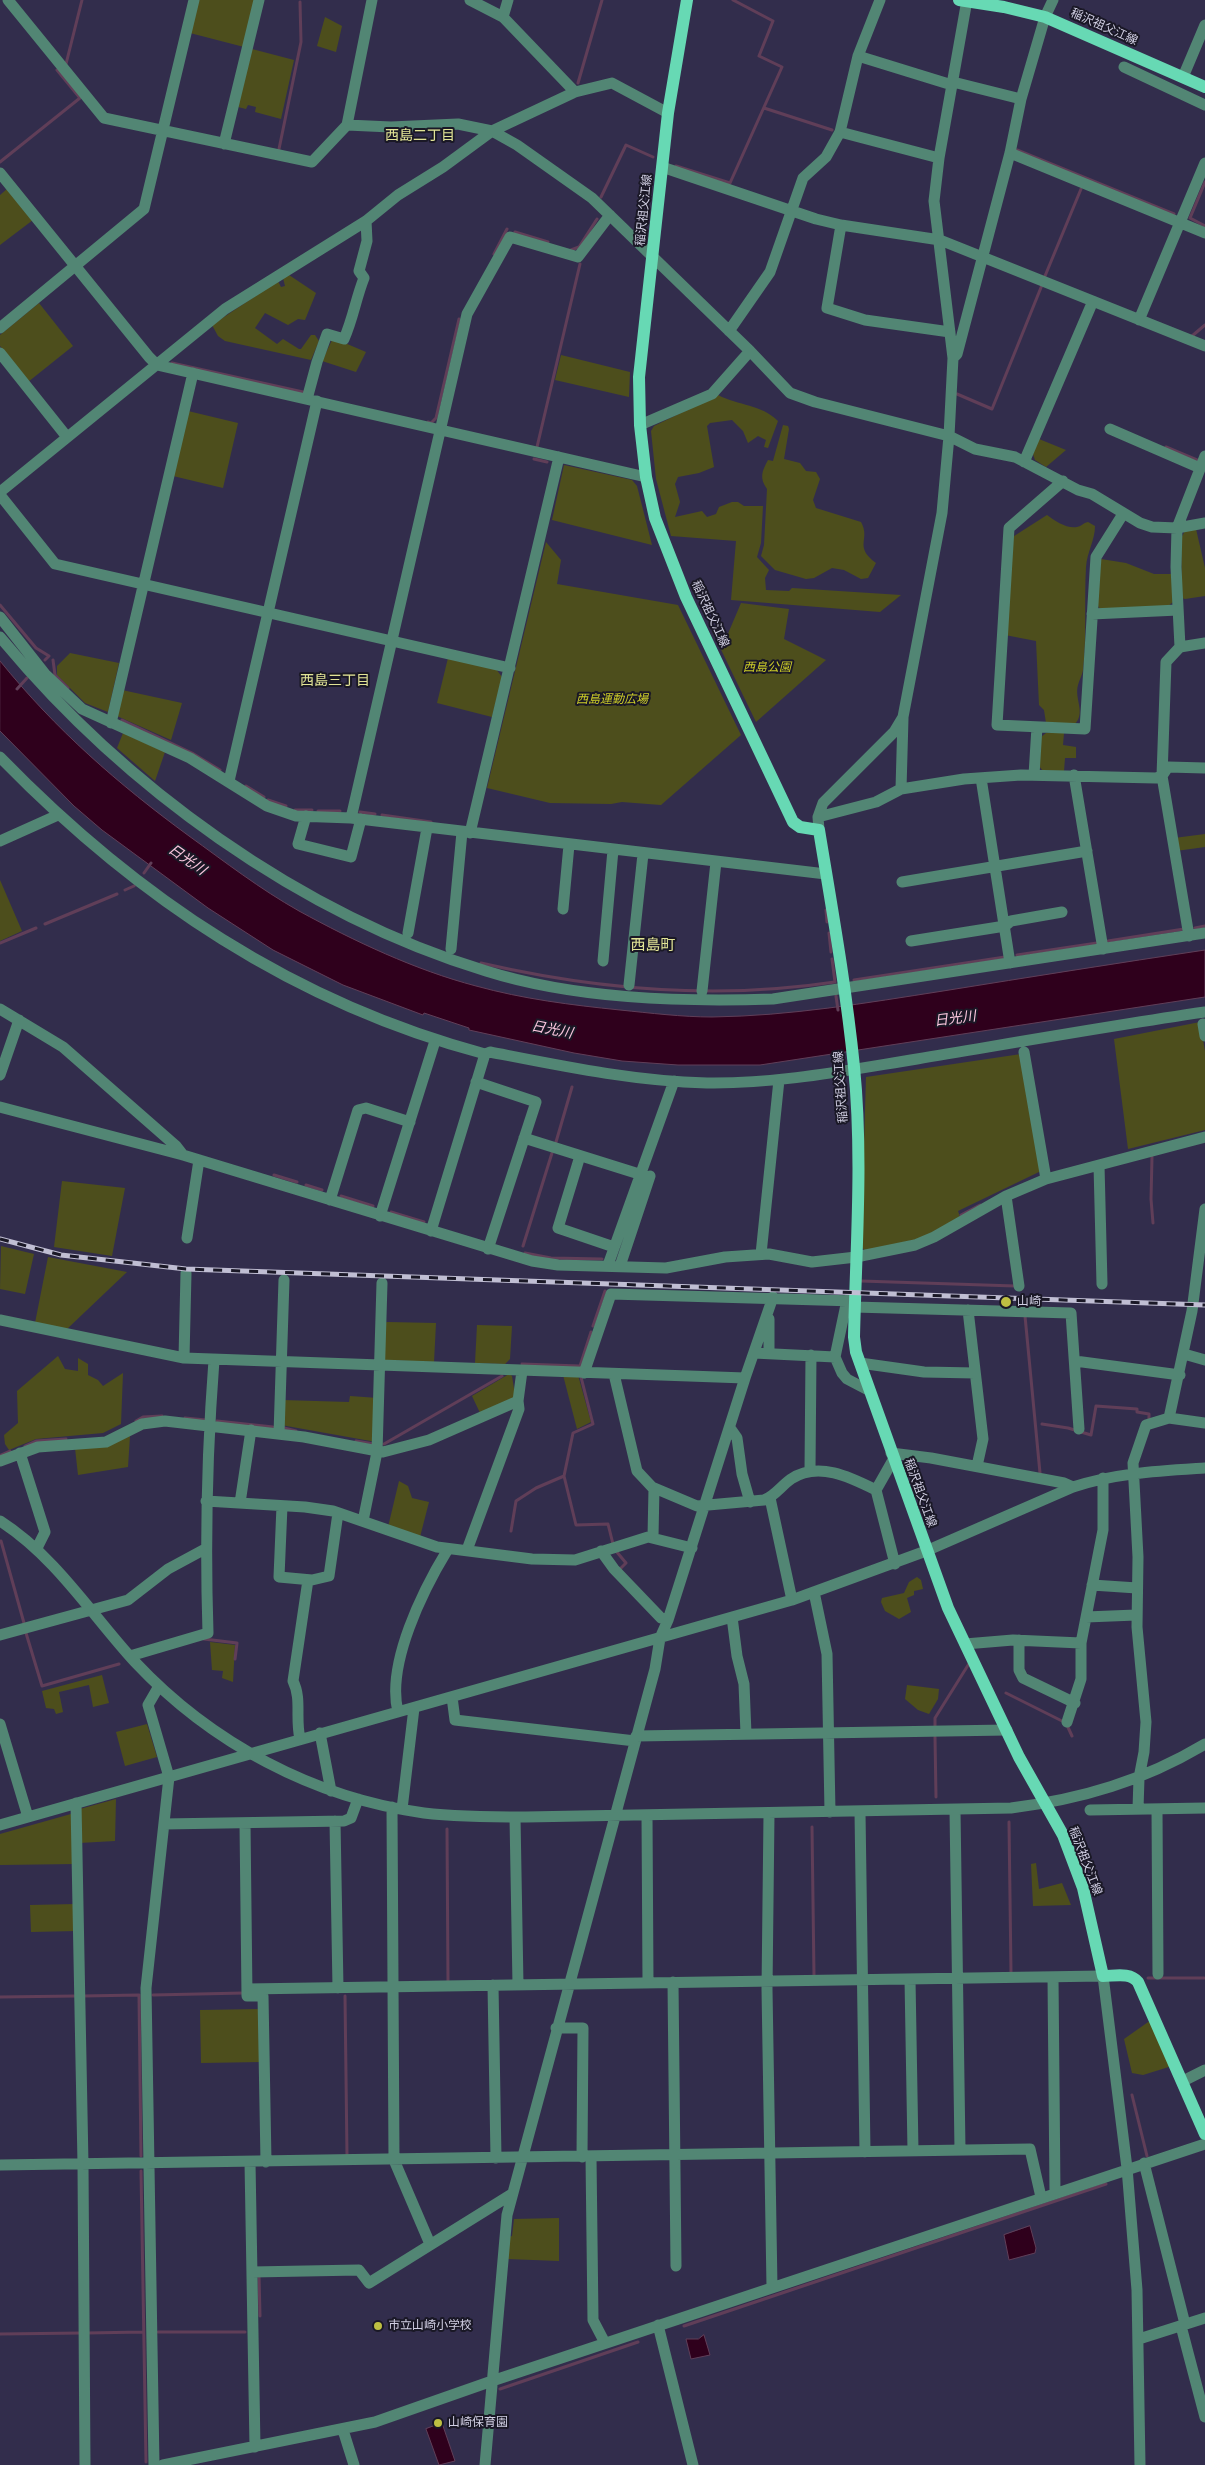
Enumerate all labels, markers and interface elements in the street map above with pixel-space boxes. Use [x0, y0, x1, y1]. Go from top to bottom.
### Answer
street label: 稲沢祖父江線 [1068, 6, 1140, 48]
district label: 西島二丁目 [385, 128, 455, 144]
street label: 稲沢祖父江線 [633, 173, 655, 247]
street label: 稲沢祖父江線 [688, 578, 732, 650]
park label: 西島公園 [743, 661, 791, 675]
district label: 西島三丁目 [300, 673, 370, 689]
park label: 西島運動広場 [576, 693, 648, 707]
water label: 日光川 [165, 841, 209, 879]
district label: 西島町 [631, 937, 675, 955]
water label: 日光川 [933, 1008, 977, 1030]
water label: 日光川 [530, 1018, 574, 1042]
street label: 稲沢祖父江線 [831, 1051, 851, 1123]
marker: 山崎 [999, 1295, 1013, 1309]
place label: 山崎 [1017, 1295, 1041, 1309]
street label: 稲沢祖父江線 [901, 1457, 939, 1529]
street label: 稲沢祖父江線 [1065, 1825, 1105, 1897]
place label: 市立山崎小学校 [388, 2319, 472, 2333]
marker: 市立山崎小学校 [372, 2320, 384, 2332]
place label: 山崎保育園 [448, 2416, 508, 2430]
marker: 山崎保育園 [432, 2417, 444, 2429]

